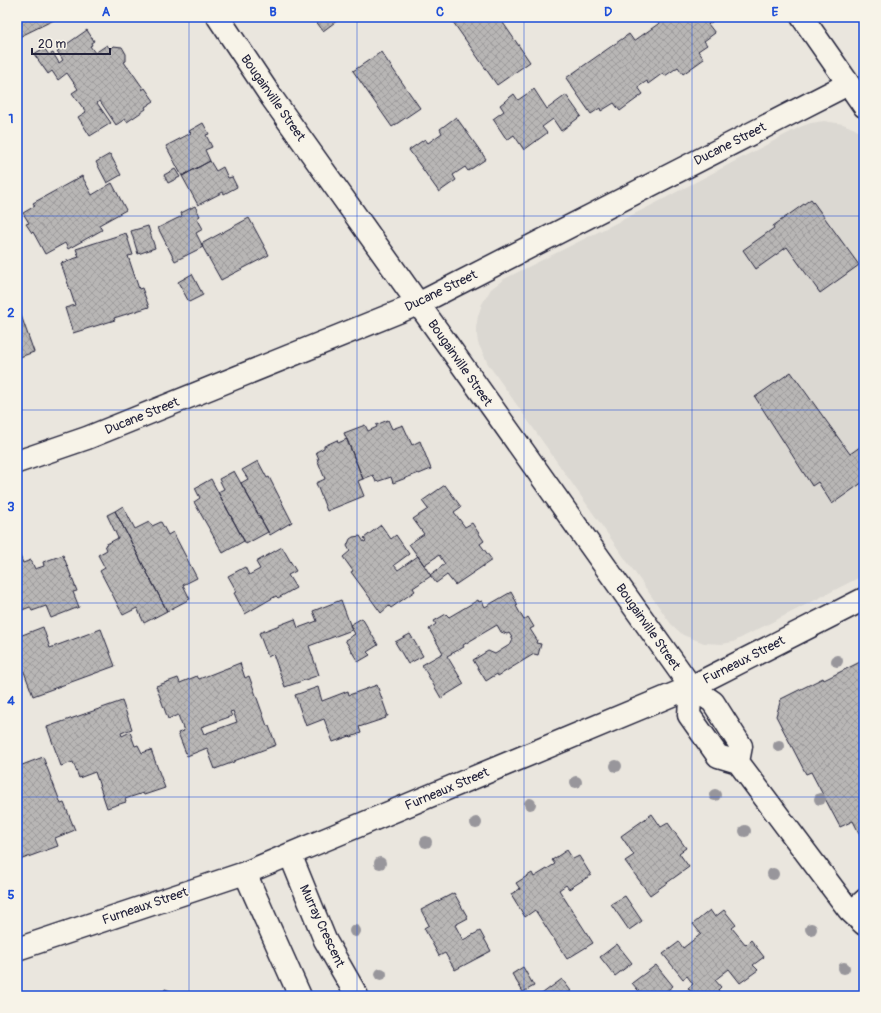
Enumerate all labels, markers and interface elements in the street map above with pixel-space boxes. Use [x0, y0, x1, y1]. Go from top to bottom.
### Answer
text: A [102, 4, 111, 20]
text: B [269, 4, 277, 20]
text: C [436, 4, 444, 20]
text: D [604, 4, 612, 20]
text: E [772, 4, 779, 20]
scale bar [32, 30, 110, 56]
text: 20 m [38, 37, 67, 52]
street label: Bougainville Street [237, 52, 309, 145]
text: 1 [8, 111, 14, 127]
street label: Ducane Street [691, 119, 769, 169]
street label: Ducane Street [402, 266, 480, 315]
text: 2 [7, 305, 15, 321]
street label: Bougainville Street [424, 317, 496, 410]
street label: Ducane Street [103, 394, 182, 438]
text: 3 [7, 499, 15, 515]
street label: Bougainville Street [612, 581, 684, 674]
street label: Furneaux Street [700, 632, 788, 687]
text: 4 [7, 693, 15, 709]
street label: Furneaux Street [403, 764, 492, 814]
street label: Murray Crescent [296, 882, 348, 971]
street label: Furneaux Street [100, 884, 191, 928]
text: 5 [7, 887, 15, 903]

